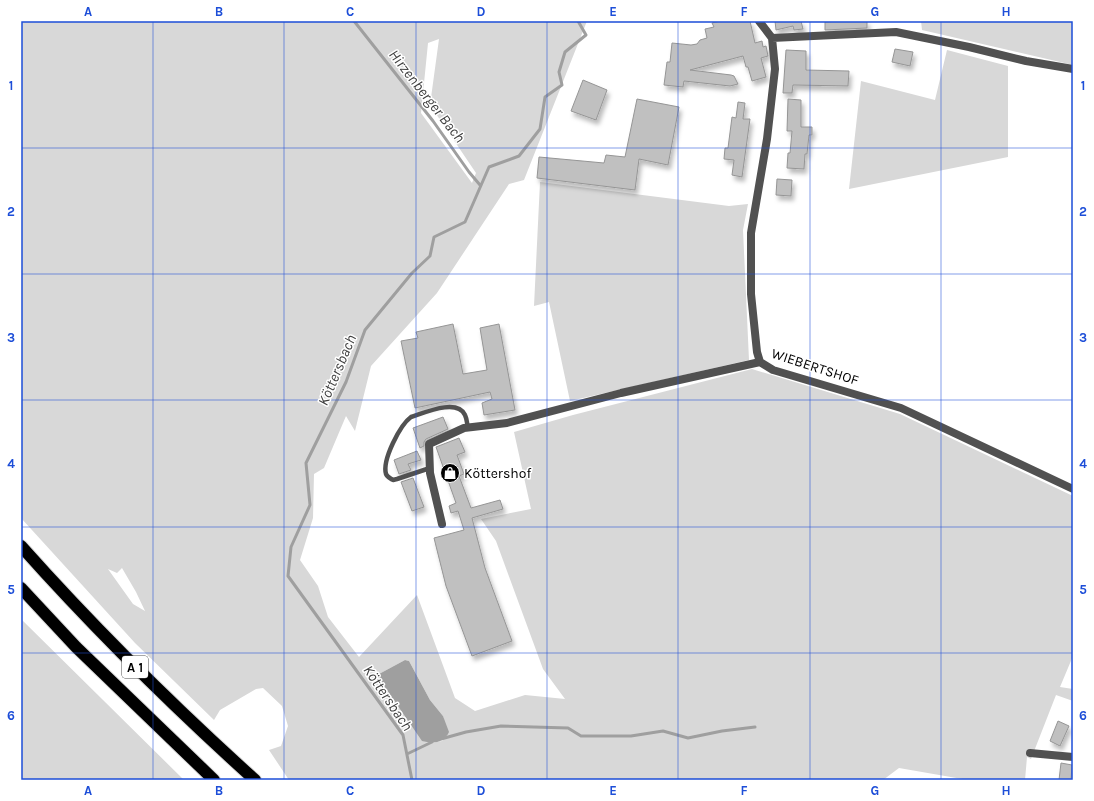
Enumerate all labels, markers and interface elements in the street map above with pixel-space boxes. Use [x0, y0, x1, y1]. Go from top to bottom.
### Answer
text: A [84, 4, 92, 19]
text: B [215, 4, 223, 19]
text: C [346, 4, 354, 19]
text: D [477, 4, 486, 19]
text: E [609, 4, 617, 19]
text: F [740, 4, 748, 19]
text: G [871, 4, 879, 19]
text: H [1001, 4, 1011, 19]
water label: Hirzenberger Bach [385, 46, 469, 146]
text: 1 [9, 78, 13, 93]
text: 1 [1081, 78, 1085, 93]
text: 2 [7, 204, 15, 219]
text: 2 [1079, 204, 1087, 219]
text: 3 [7, 330, 15, 345]
text: 3 [1079, 330, 1087, 345]
water label: Köttersbach [314, 332, 360, 408]
street label: WIEBERTSHOF [769, 345, 861, 389]
text: 4 [7, 456, 15, 471]
text: 4 [1079, 456, 1087, 471]
shop icon: Köttershof [439, 462, 461, 484]
place label: Köttershof [464, 465, 531, 482]
text: 5 [7, 582, 15, 597]
text: 5 [1079, 582, 1087, 597]
road number: A 1 [122, 656, 148, 678]
water label: Köttersbach [359, 662, 417, 734]
text: 6 [7, 708, 15, 723]
text: 6 [1079, 708, 1087, 723]
text: A [84, 783, 92, 798]
text: B [215, 783, 223, 798]
text: C [346, 783, 354, 798]
text: D [477, 783, 486, 798]
text: E [609, 783, 617, 798]
text: F [740, 783, 748, 798]
text: G [871, 783, 879, 798]
text: H [1001, 783, 1011, 798]

